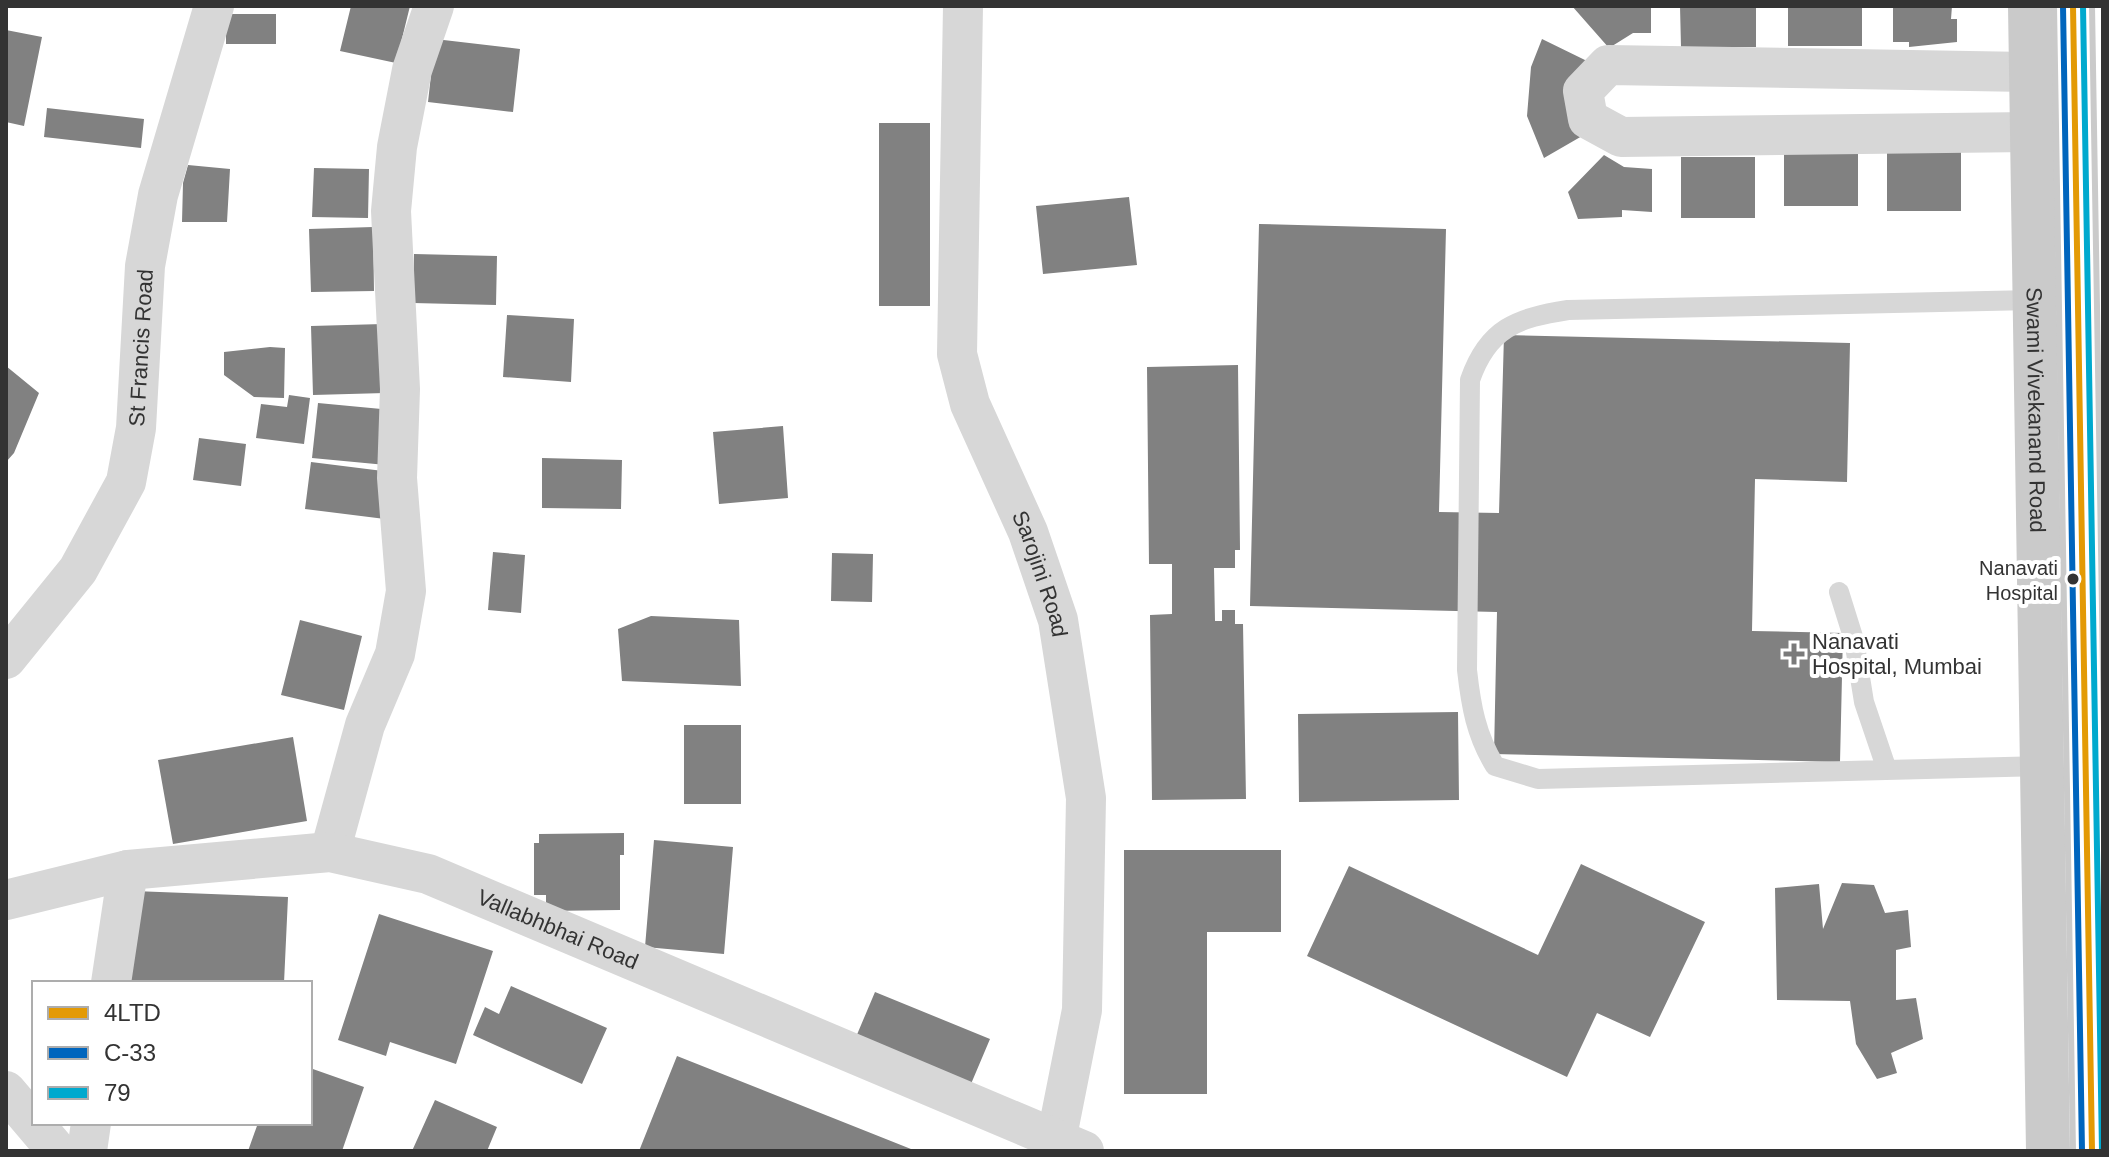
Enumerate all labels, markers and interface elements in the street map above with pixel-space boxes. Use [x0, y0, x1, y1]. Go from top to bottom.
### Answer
street label: St Francis Road [124, 268, 157, 427]
street label: Swami Vivekanand Road [2022, 287, 2051, 533]
street label: Sarojini Road [1007, 506, 1073, 639]
place label: Nanavati Hospital [1979, 557, 2058, 604]
marker: Nanavati Hospital [2065, 571, 2081, 587]
place label: Nanavati Hospital, Mumbai [1812, 629, 1982, 679]
marker: Nanavati Hospital, Mumbai [1783, 643, 1805, 665]
street label: Vallabhbhai Road [474, 884, 642, 974]
legend [32, 981, 312, 1125]
text: 4LTD [104, 999, 161, 1026]
text: C-33 [104, 1039, 156, 1066]
text: 79 [104, 1079, 131, 1106]

